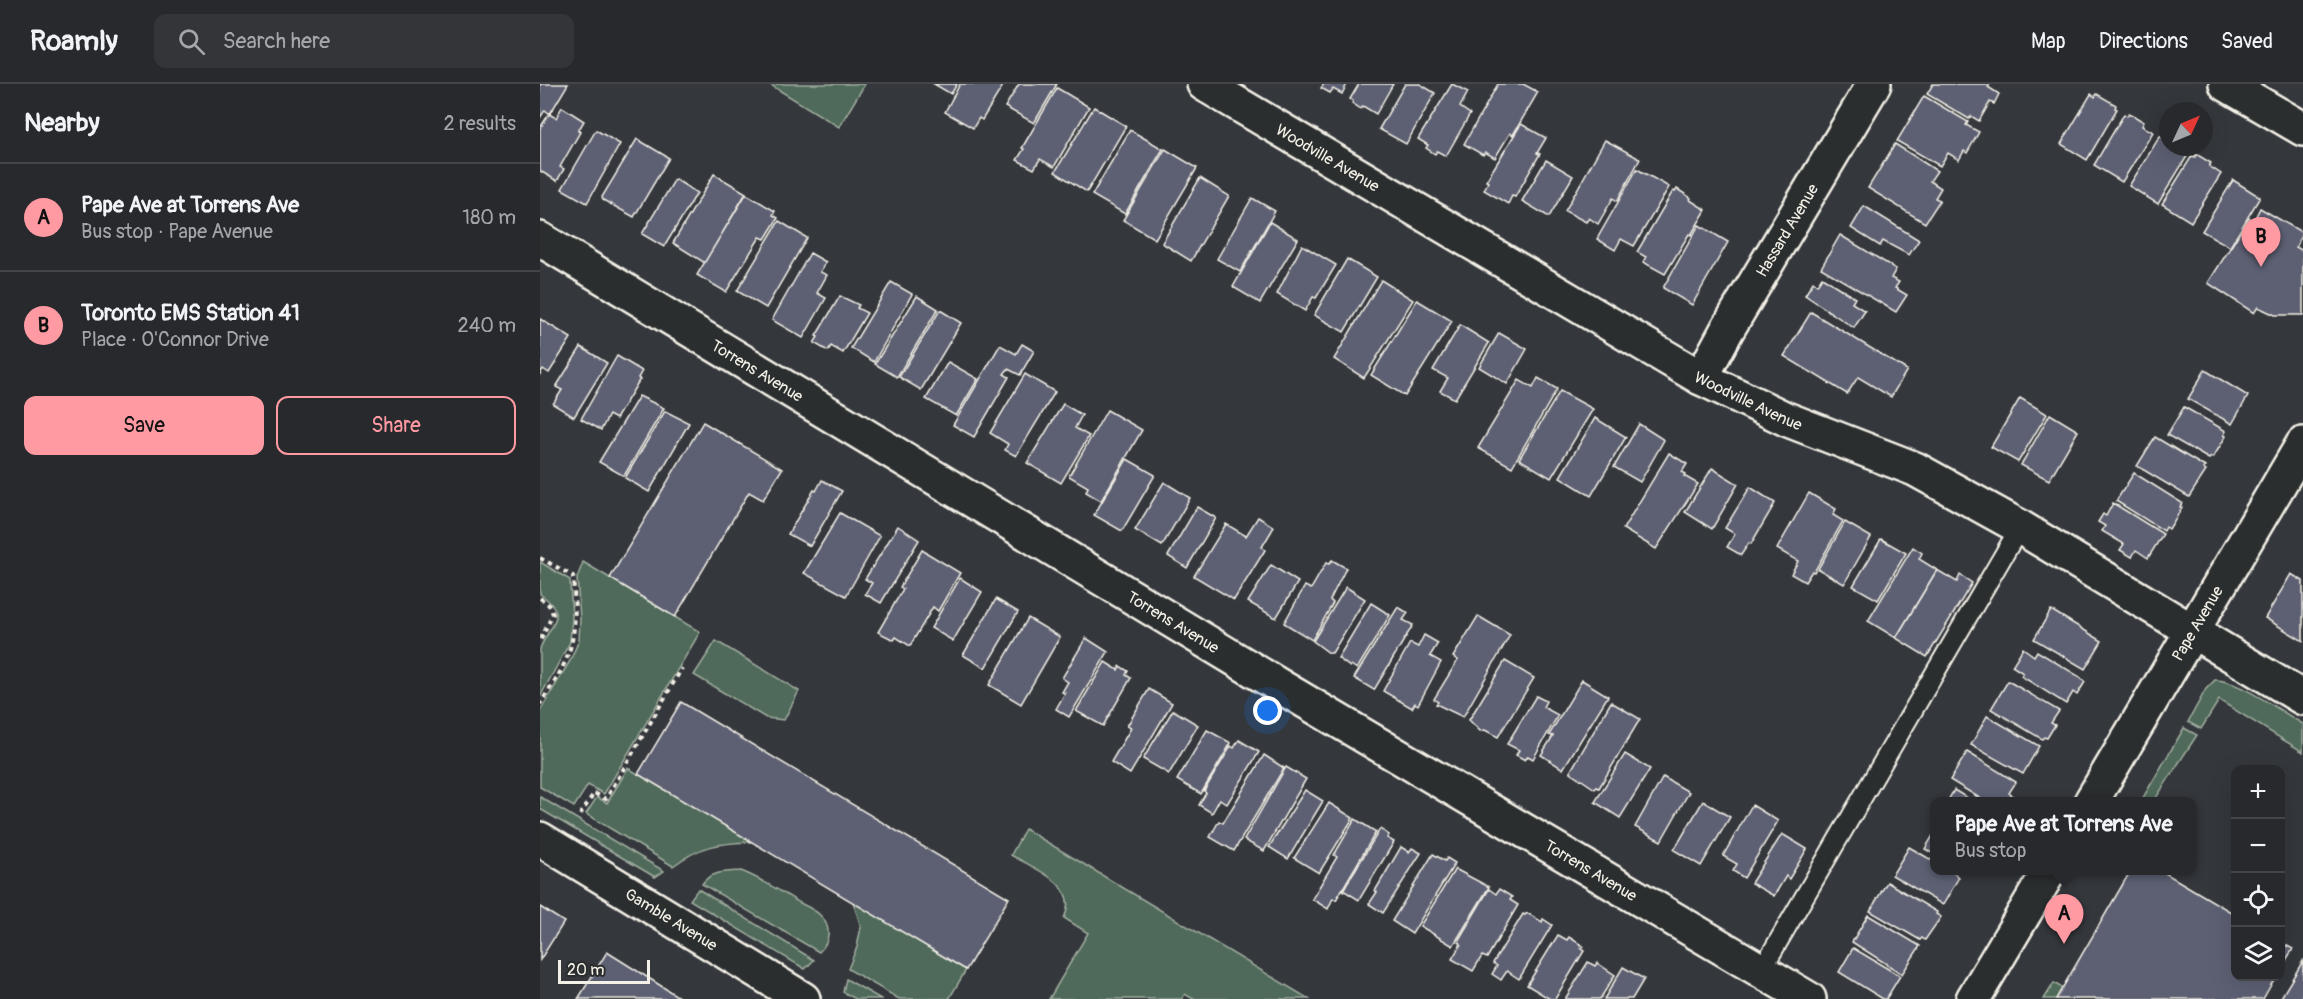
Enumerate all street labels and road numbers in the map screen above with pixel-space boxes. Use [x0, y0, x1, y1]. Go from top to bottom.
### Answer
street label: Woodville Avenue [1272, 120, 1383, 197]
street label: Hassard Avenue [1752, 180, 1823, 281]
street label: Torrens Avenue [707, 336, 807, 407]
street label: Woodville Avenue [1691, 367, 1805, 435]
street label: Pape Avenue [2168, 582, 2228, 665]
street label: Torrens Avenue [1123, 587, 1223, 658]
street label: Torrens Avenue [1541, 836, 1641, 906]
street label: Gamble Avenue [621, 884, 721, 956]

